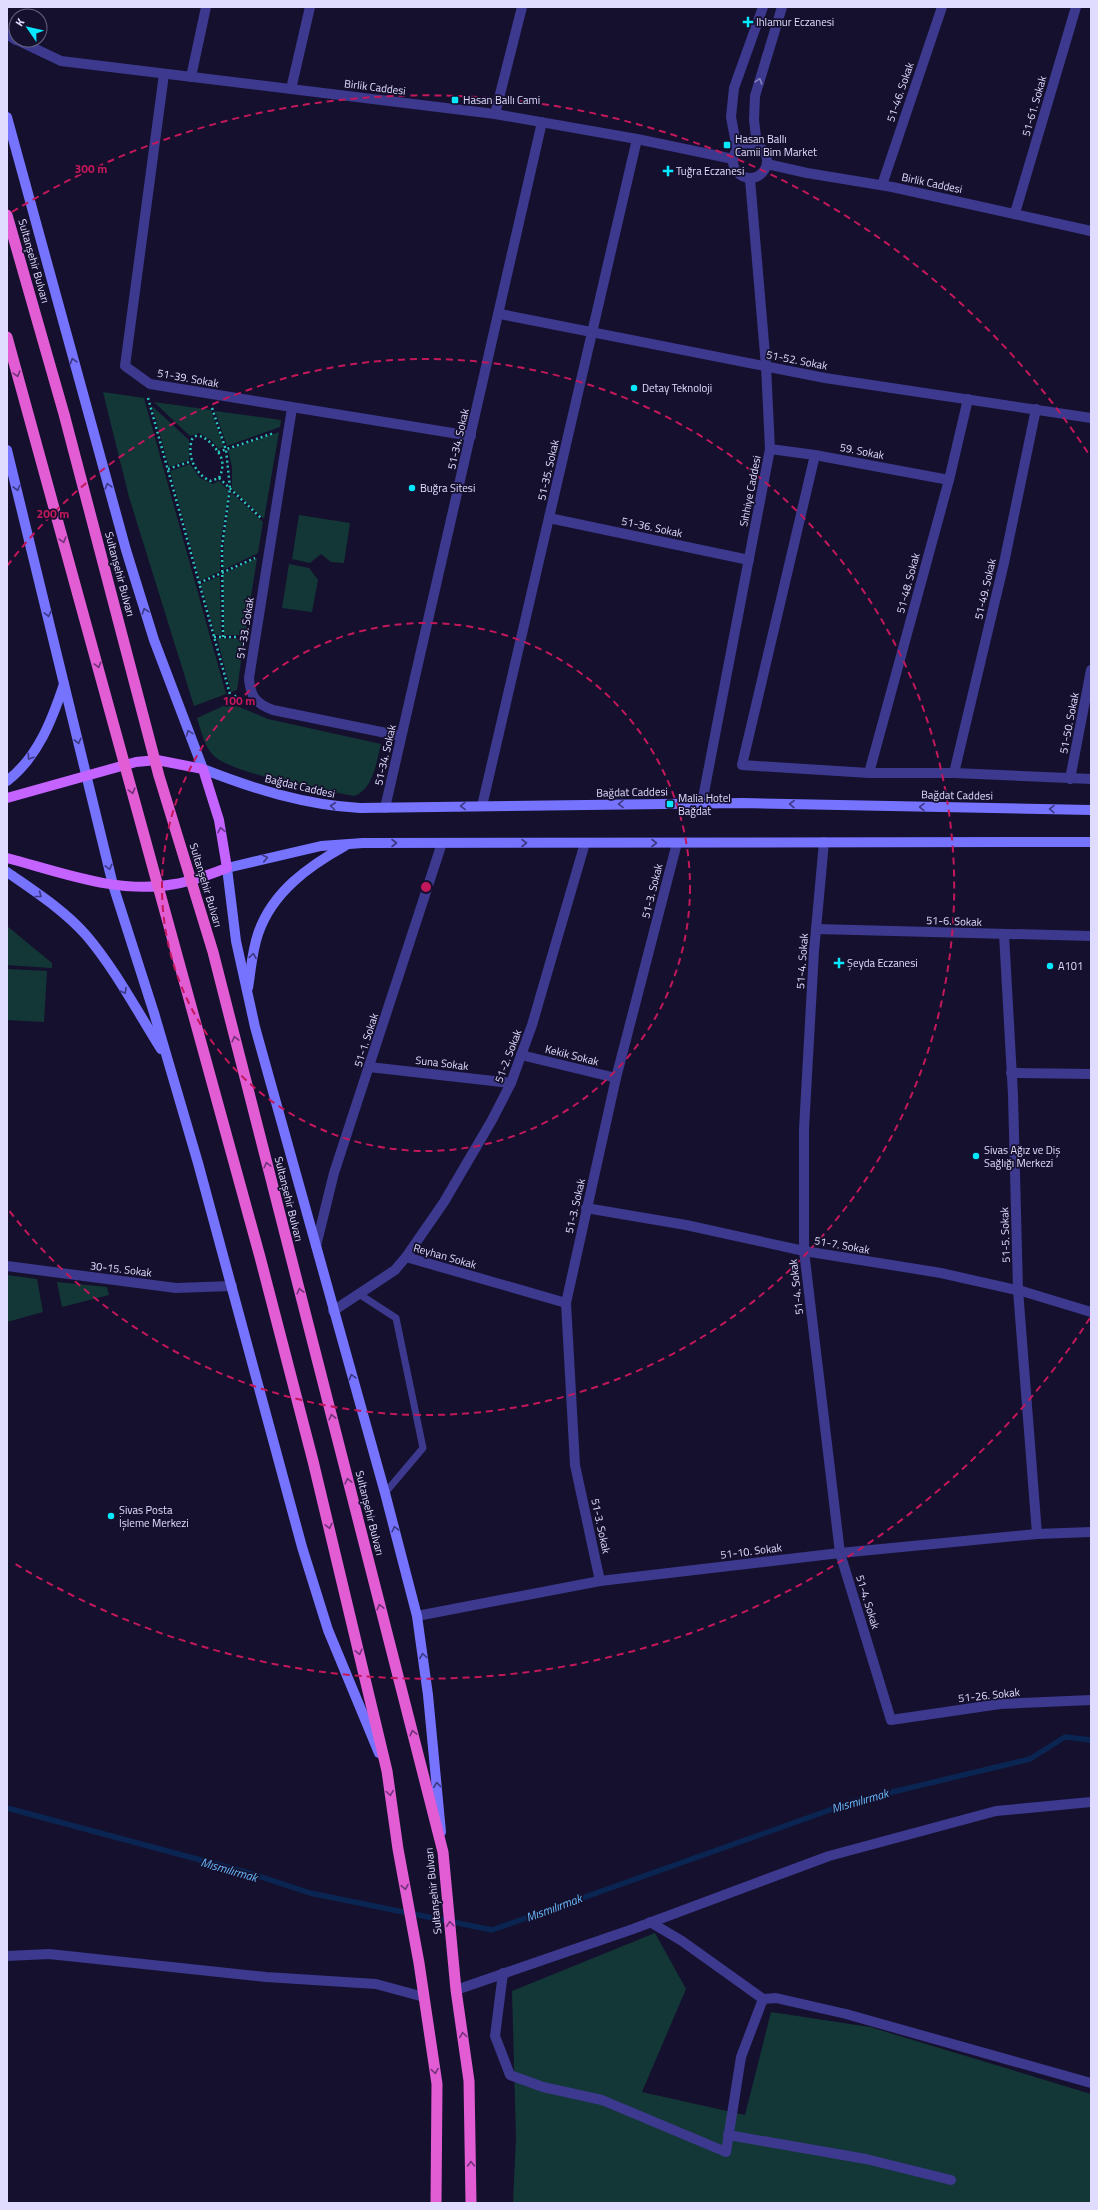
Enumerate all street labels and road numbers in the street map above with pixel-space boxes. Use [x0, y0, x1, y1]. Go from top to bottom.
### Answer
street label: 51-46. Sokak [882, 59, 918, 124]
street label: 51-61. Sokak [1018, 73, 1050, 138]
street label: Birlik Caddesi [343, 75, 407, 99]
street label: Birlik Caddesi [900, 169, 964, 197]
street label: Sultanşehir Bulvarı [14, 217, 54, 305]
street label: 51-52. Sokak [765, 346, 830, 374]
street label: 51-39. Sokak [156, 365, 221, 391]
street label: 51-34. Sokak [443, 406, 473, 471]
street label: 51-35. Sokak [533, 437, 563, 502]
street label: 59. Sokak [838, 439, 886, 463]
street label: Sıhhiye Caddesi [735, 454, 765, 528]
street label: 51-36. Sokak [620, 513, 685, 541]
street label: Sultanşehir Bulvarı [101, 530, 139, 618]
street label: 51-48. Sokak [892, 550, 924, 615]
street label: 51-49. Sokak [970, 556, 1000, 621]
street label: 51-33. Sokak [232, 595, 258, 660]
street label: 51-50. Sokak [1055, 690, 1083, 755]
street label: 51-34. Sokak [370, 722, 400, 787]
street label: Bağdat Caddesi [263, 770, 337, 802]
street label: Bağdat Caddesi [596, 783, 668, 801]
street label: Bağdat Caddesi [921, 786, 993, 804]
street label: Sultanşehir Bulvarı [186, 841, 226, 929]
street label: 51-3. Sokak [637, 861, 667, 920]
street label: 51-6. Sokak [926, 912, 983, 930]
street label: 51-4. Sokak [792, 932, 812, 989]
street label: 51-1. Sokak [350, 1010, 382, 1069]
street label: 51-2. Sokak [491, 1026, 526, 1085]
street label: Kekik Sokak [543, 1041, 601, 1070]
street label: Suna Sokak [415, 1052, 470, 1074]
street label: Sultanşehir Bulvarı [271, 1155, 307, 1243]
street label: 51-3. Sokak [561, 1176, 589, 1235]
street label: 51-5. Sokak [996, 1206, 1014, 1263]
street label: 51-7. Sokak [813, 1232, 872, 1258]
street label: Reyhan Sokak [412, 1239, 479, 1273]
street label: 30-15. Sokak [89, 1257, 153, 1281]
street label: 51-4. Sokak [785, 1258, 807, 1316]
street label: Sultanşehir Bulvarı [352, 1469, 388, 1557]
street label: 51-3. Sokak [587, 1497, 615, 1556]
street label: 51-10. Sokak [719, 1539, 783, 1563]
street label: 51-4. Sokak [852, 1573, 884, 1632]
street label: 51-26. Sokak [957, 1684, 1021, 1706]
street label: Sultanşehir Bulvarı [421, 1847, 445, 1935]

